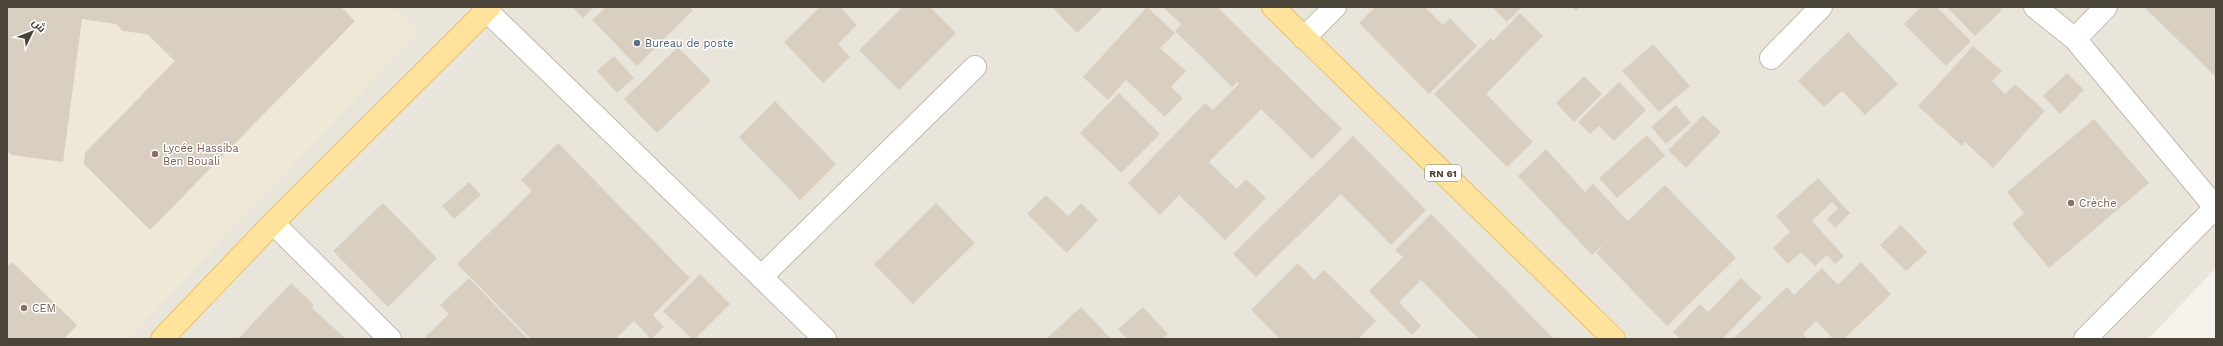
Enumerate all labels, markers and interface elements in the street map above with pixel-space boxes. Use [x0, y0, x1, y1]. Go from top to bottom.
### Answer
north arrow [12, 12, 52, 52]
text: ش [29, 16, 49, 35]
place label: Bureau de poste [645, 37, 734, 50]
marker: Bureau de poste [632, 38, 642, 48]
place label: Lycée Hassiba Ben Bouali [163, 142, 239, 168]
marker: Lycée Hassiba Ben Bouali [150, 149, 160, 159]
road number: RN 61 [1425, 165, 1461, 181]
place label: Crèche [2079, 197, 2117, 210]
marker: Crèche [2066, 198, 2076, 208]
place label: CEM [32, 302, 56, 315]
marker: CEM [19, 303, 29, 313]

